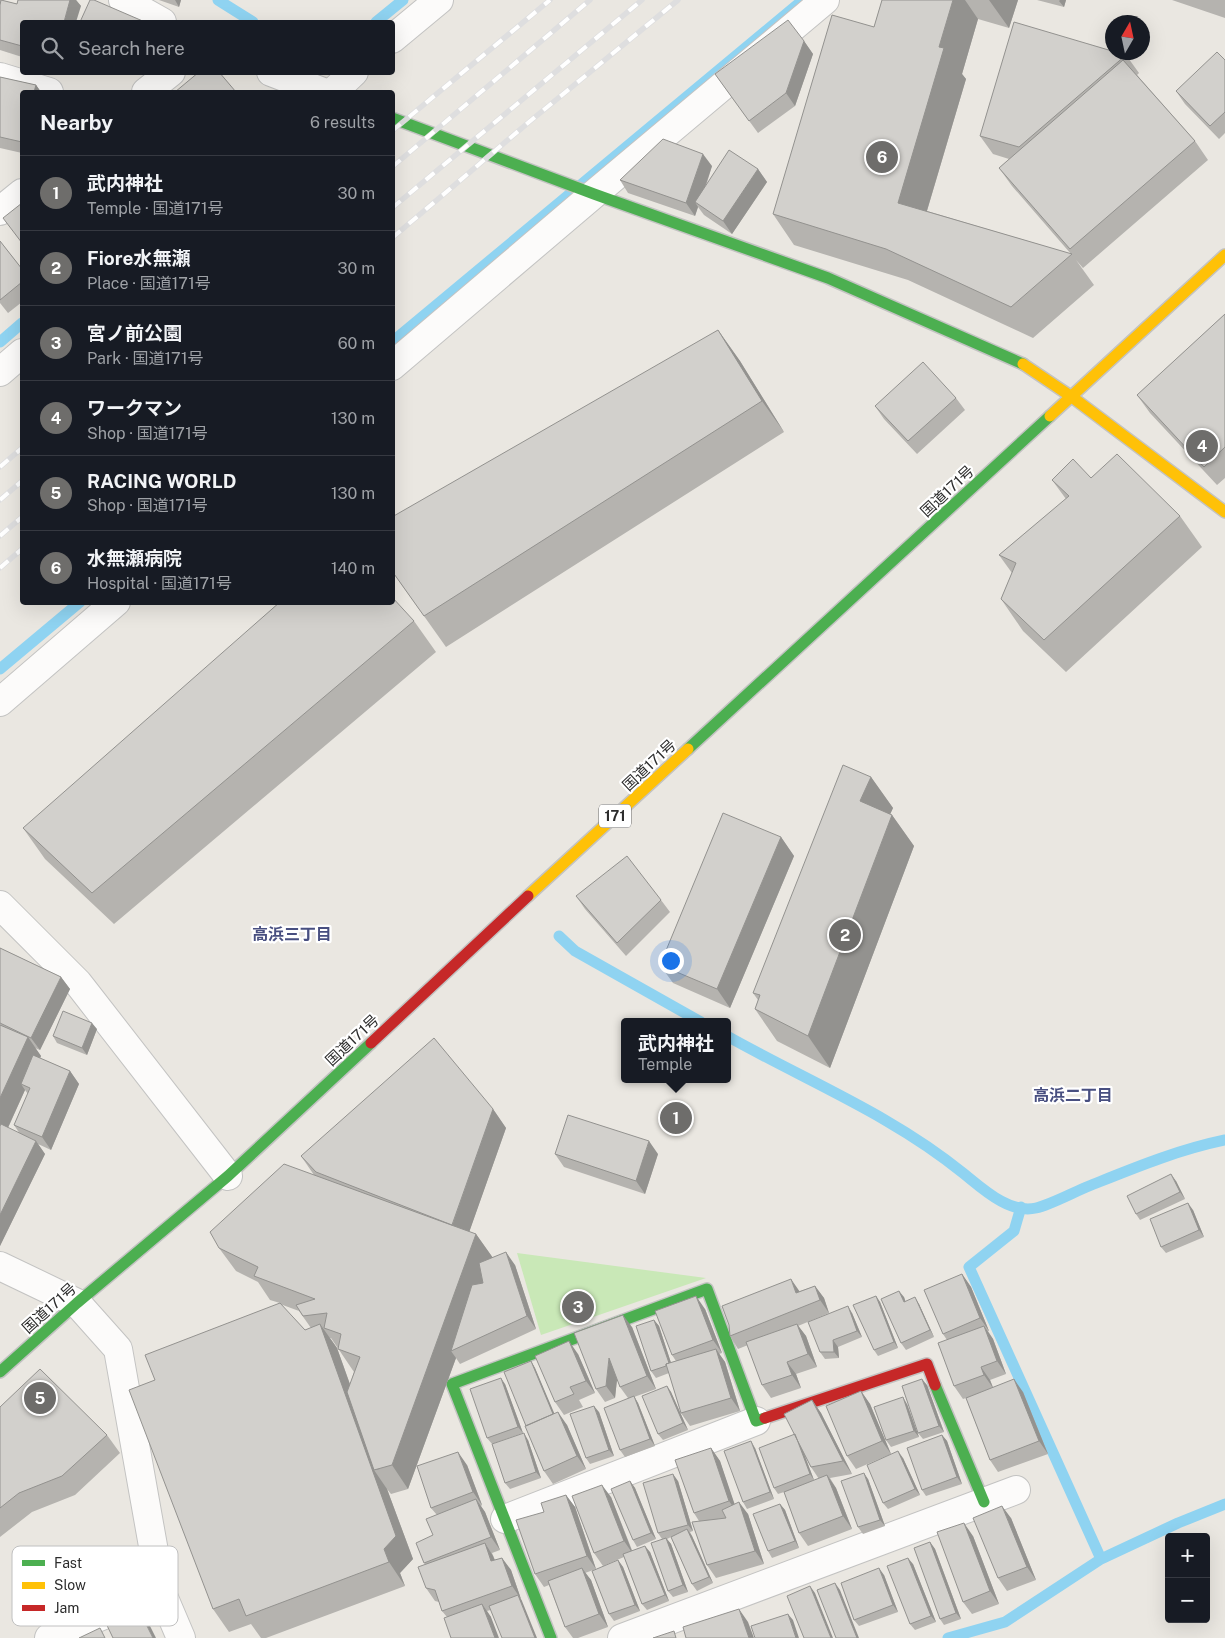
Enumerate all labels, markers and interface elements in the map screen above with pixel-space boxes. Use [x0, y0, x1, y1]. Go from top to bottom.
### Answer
north arrow [1105, 15, 1150, 60]
search box [20, 20, 395, 75]
icon: search [38, 34, 66, 62]
text: Search here [78, 37, 185, 59]
text: Nearby [40, 110, 113, 135]
text: 6 results [310, 113, 375, 132]
pin: 6 [866, 138, 898, 176]
text: 武内神社 [87, 172, 163, 194]
text: 1 [53, 184, 59, 203]
text: 30 m [338, 184, 375, 203]
text: Temple · 国道171号 [87, 199, 224, 218]
text: Fiore水無瀬 [87, 247, 190, 269]
text: 2 [51, 259, 61, 278]
text: 30 m [338, 259, 375, 278]
text: Place · 国道171号 [87, 274, 211, 293]
text: 宮ノ前公園 [87, 322, 182, 344]
text: 3 [51, 334, 61, 353]
text: 60 m [338, 334, 375, 353]
text: Park · 国道171号 [87, 349, 203, 368]
text: ワークマン [87, 397, 182, 419]
text: 4 [51, 409, 61, 428]
text: 130 m [331, 409, 375, 428]
text: Shop · 国道171号 [87, 424, 208, 443]
pin: 4 [1186, 427, 1218, 465]
street label: 国道171号 [917, 462, 977, 520]
text: RACING WORLD [87, 470, 236, 492]
text: 5 [51, 484, 61, 503]
text: 130 m [331, 484, 375, 503]
text: Shop · 国道171号 [87, 496, 208, 515]
text: 水無瀬病院 [87, 547, 182, 569]
text: 6 [51, 559, 61, 578]
text: 140 m [331, 559, 375, 578]
text: Hospital · 国道171号 [87, 574, 232, 593]
street label: 国道171号 [619, 736, 679, 794]
road number: 171 [599, 804, 631, 828]
pin: 2 [829, 916, 861, 954]
district label: 高浜三丁目 [252, 925, 332, 944]
your location [658, 948, 684, 974]
street label: 国道171号 [322, 1011, 382, 1069]
popup [621, 1018, 731, 1083]
text: 武内神社 [638, 1032, 714, 1054]
text: Temple [638, 1055, 692, 1074]
district label: 高浜二丁目 [1033, 1086, 1113, 1105]
pin: 1 [660, 1099, 692, 1137]
street label: 国道171号 [19, 1279, 79, 1337]
pin: 3 [562, 1288, 594, 1326]
pin: 5 [24, 1379, 56, 1417]
map controls [1165, 1533, 1210, 1623]
button: + [1165, 1533, 1210, 1578]
legend [12, 1546, 178, 1626]
text: Fast [54, 1555, 82, 1571]
text: Slow [54, 1577, 86, 1593]
button: − [1165, 1578, 1210, 1623]
text: Jam [54, 1600, 79, 1616]

